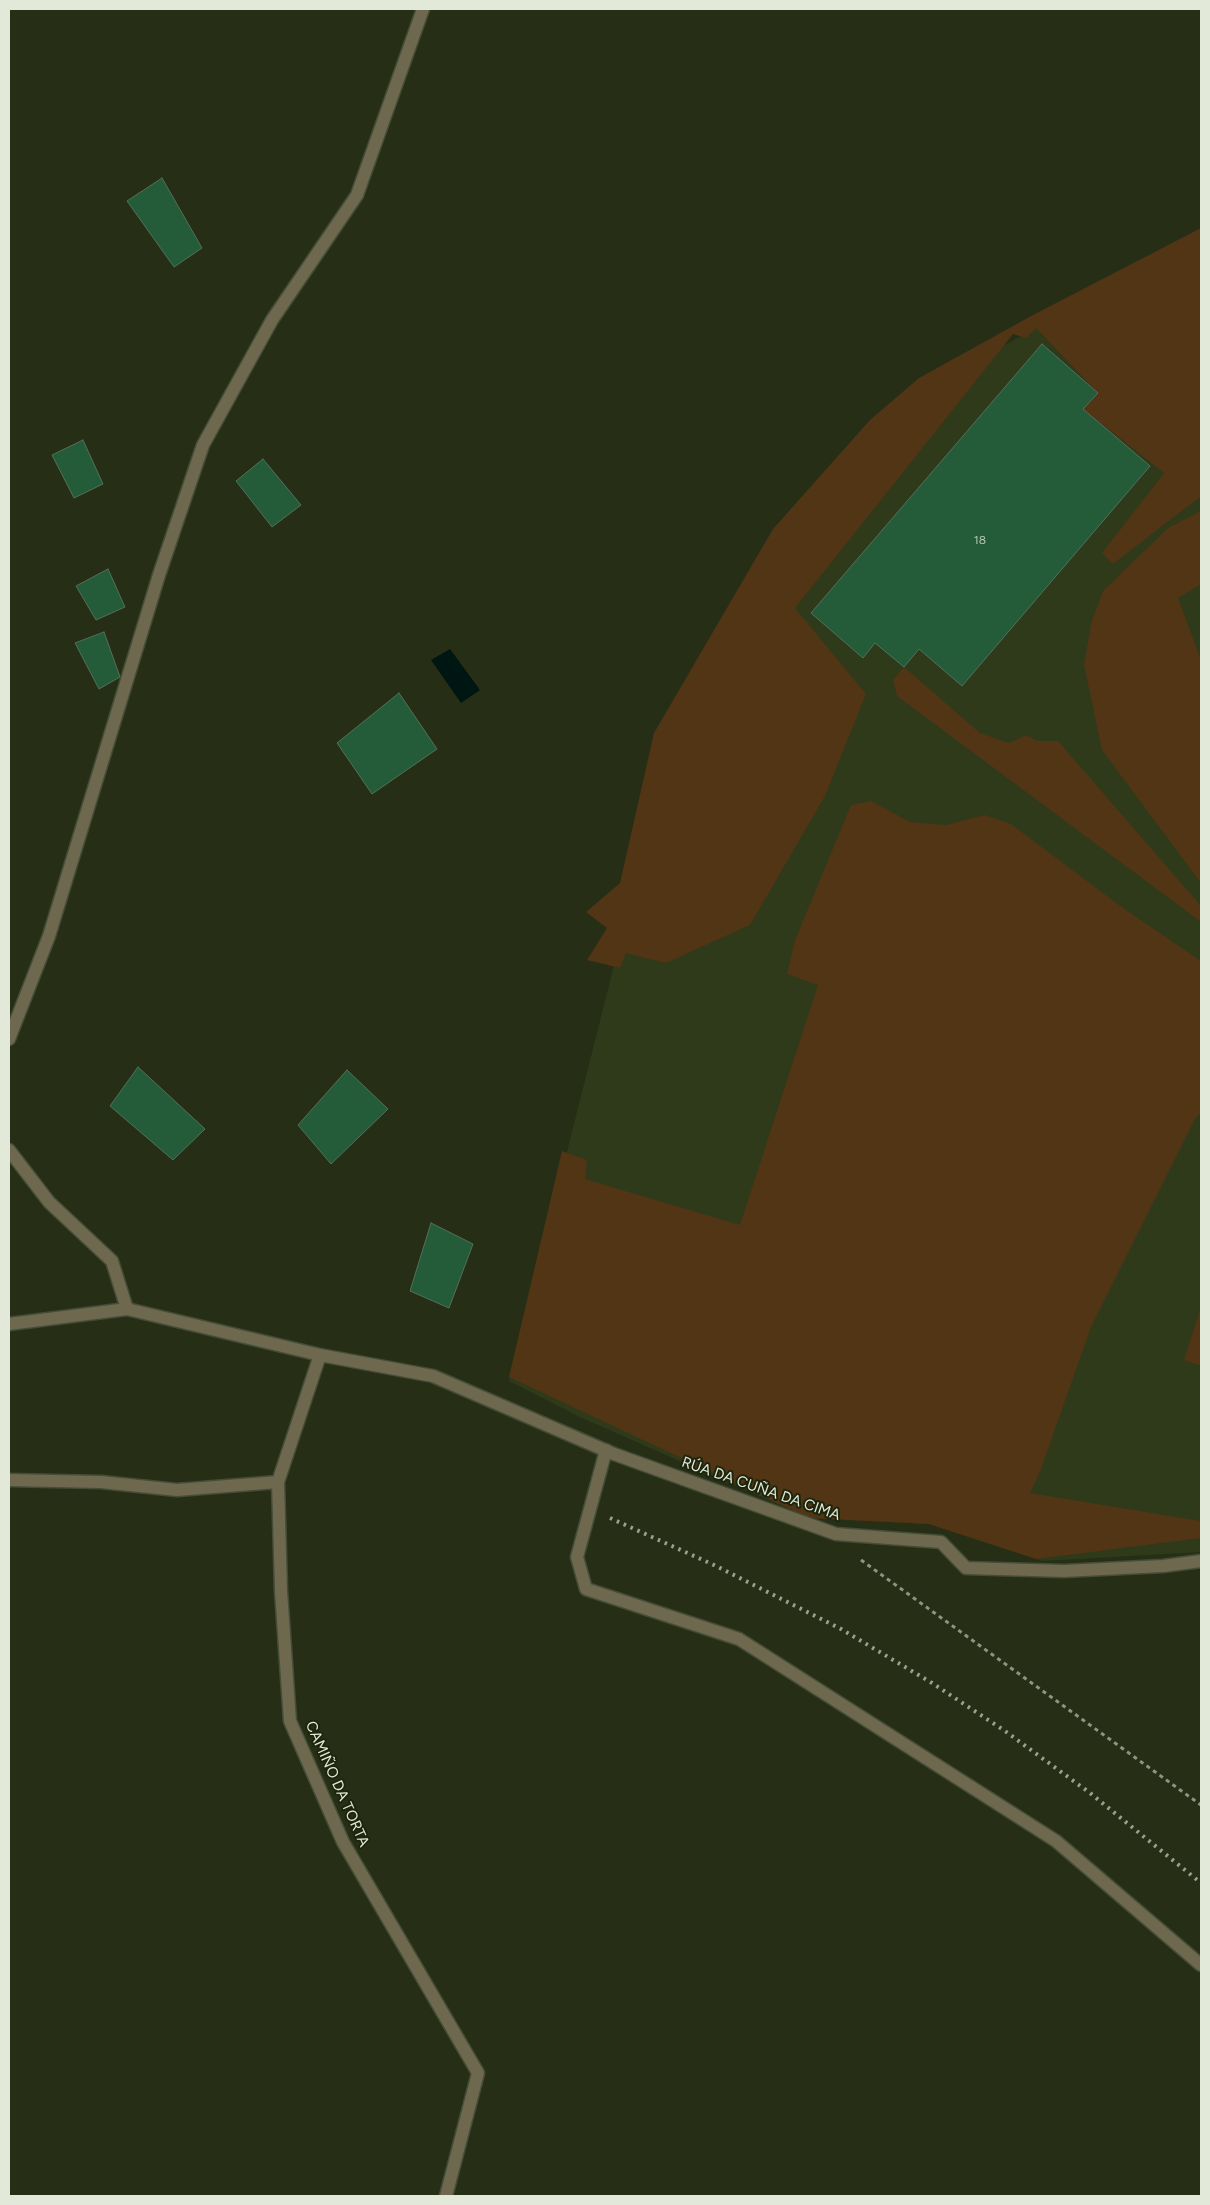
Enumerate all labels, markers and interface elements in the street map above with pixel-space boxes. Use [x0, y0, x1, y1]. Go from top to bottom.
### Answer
house number: 18 [974, 533, 986, 547]
street label: RÚA DA CUÑA DA CIMA [679, 1453, 843, 1525]
street label: CAMIÑO DA TORTA [301, 1718, 373, 1850]

